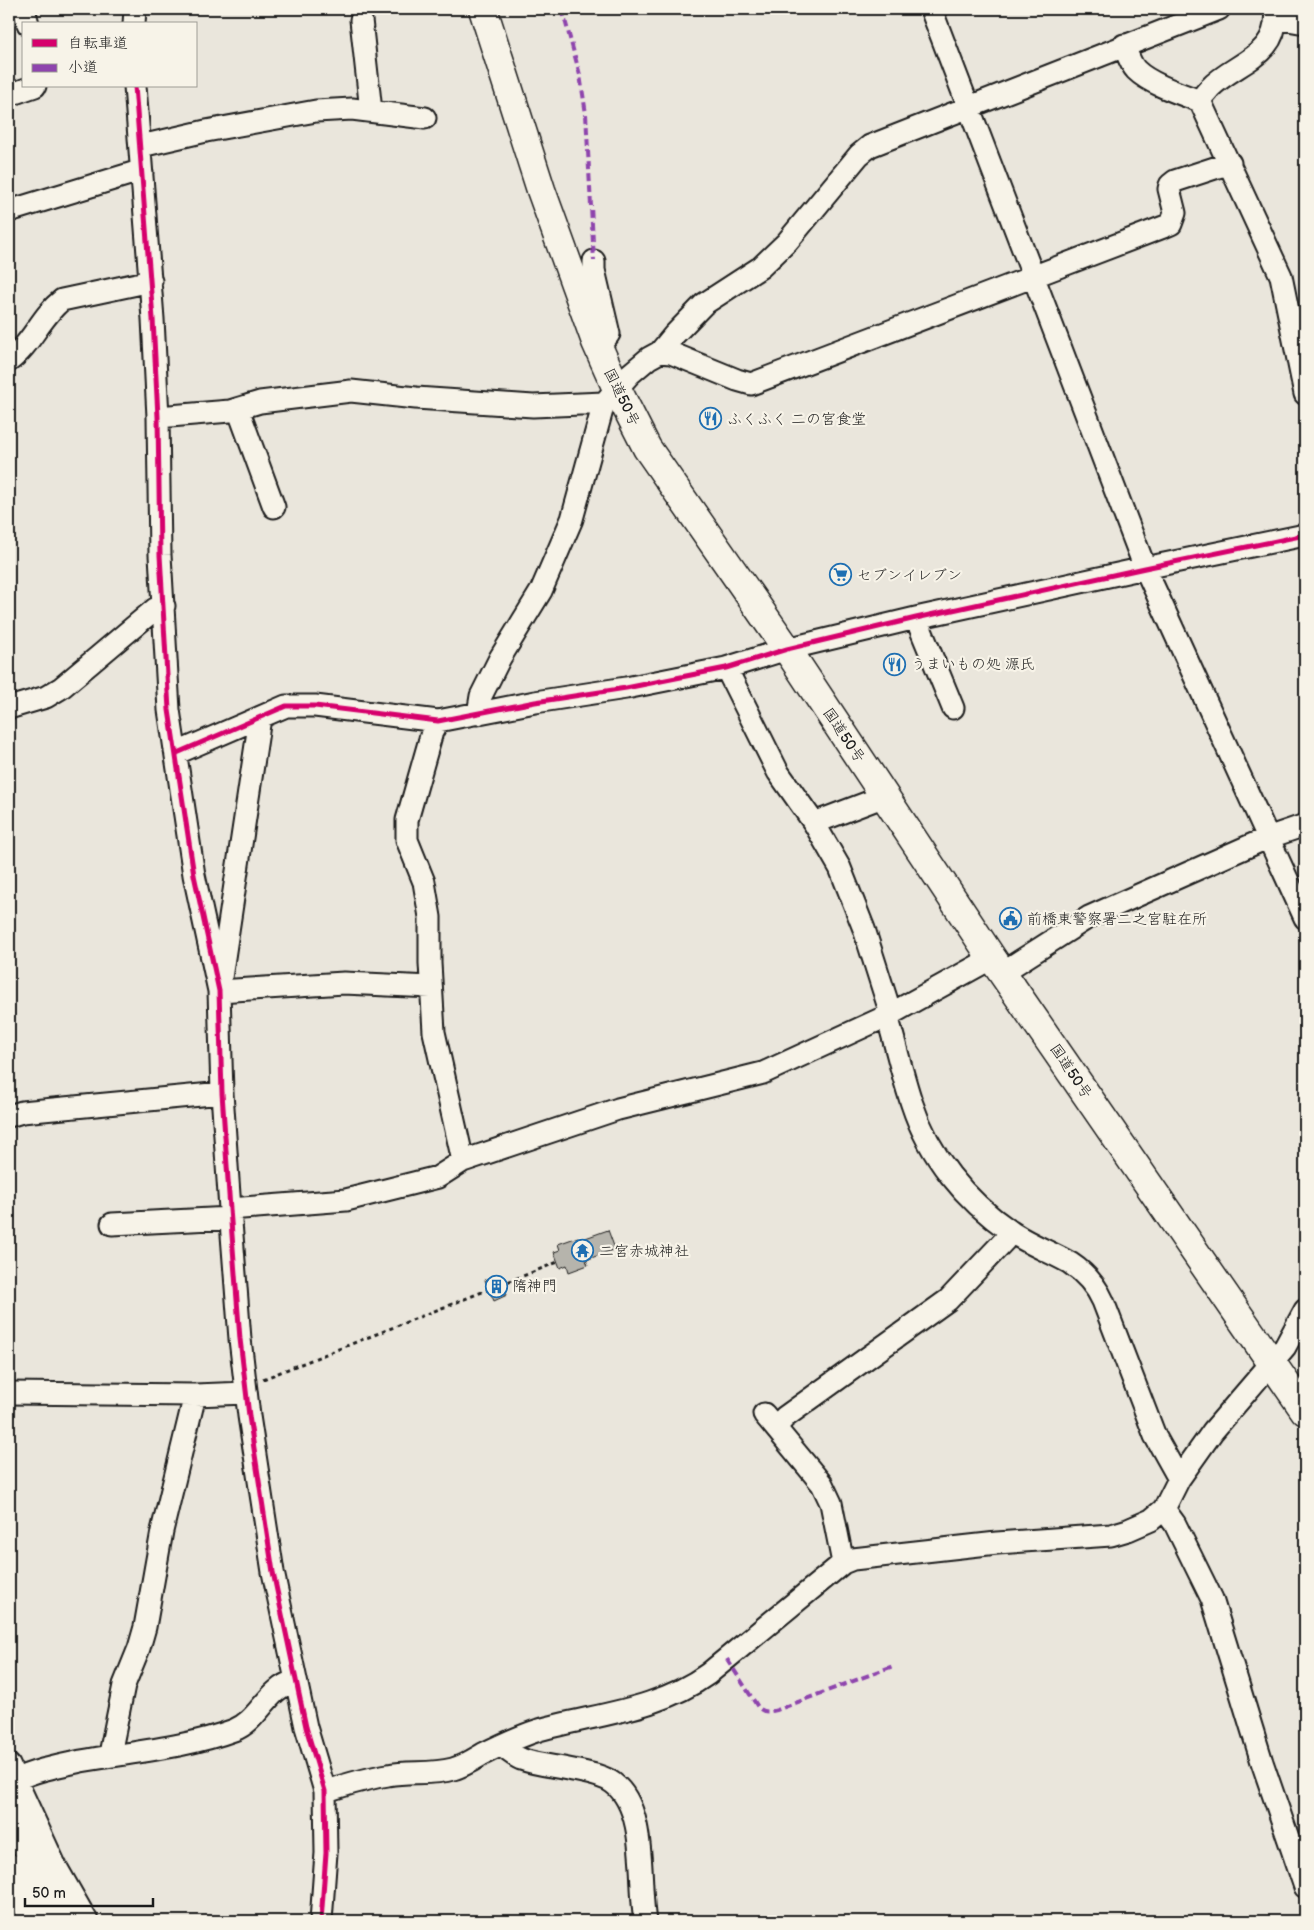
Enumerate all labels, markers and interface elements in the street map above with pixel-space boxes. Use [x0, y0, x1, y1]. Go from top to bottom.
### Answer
legend [22, 22, 198, 88]
text: 自転車道 [68, 34, 128, 53]
text: 小道 [68, 58, 98, 77]
street label: 国道50号 [599, 365, 644, 429]
restaurant icon: ふくふく 二の宮食堂 [699, 407, 723, 431]
place label: ふくふく 二の宮食堂 [727, 410, 866, 429]
supermarket icon: セブンイレブン [829, 563, 853, 587]
place label: セブンイレブン [857, 566, 962, 585]
restaurant icon: うまいもの処 源氏 [883, 652, 907, 676]
place label: うまいもの処 源氏 [911, 655, 1035, 674]
street label: 国道50号 [818, 704, 869, 766]
public building icon: 前橋東警察署二之宮駐在所 [999, 907, 1023, 931]
place label: 前橋東警察署二之宮駐在所 [1027, 910, 1207, 929]
street label: 国道50号 [1045, 1040, 1096, 1102]
temple icon: 二宮赤城神社 [571, 1239, 595, 1263]
place label: 二宮赤城神社 [599, 1242, 689, 1261]
building icon: 隋神門 [484, 1274, 508, 1298]
place label: 隋神門 [512, 1277, 557, 1296]
scale bar [25, 1875, 152, 1907]
text: 50 m [32, 1884, 66, 1903]

